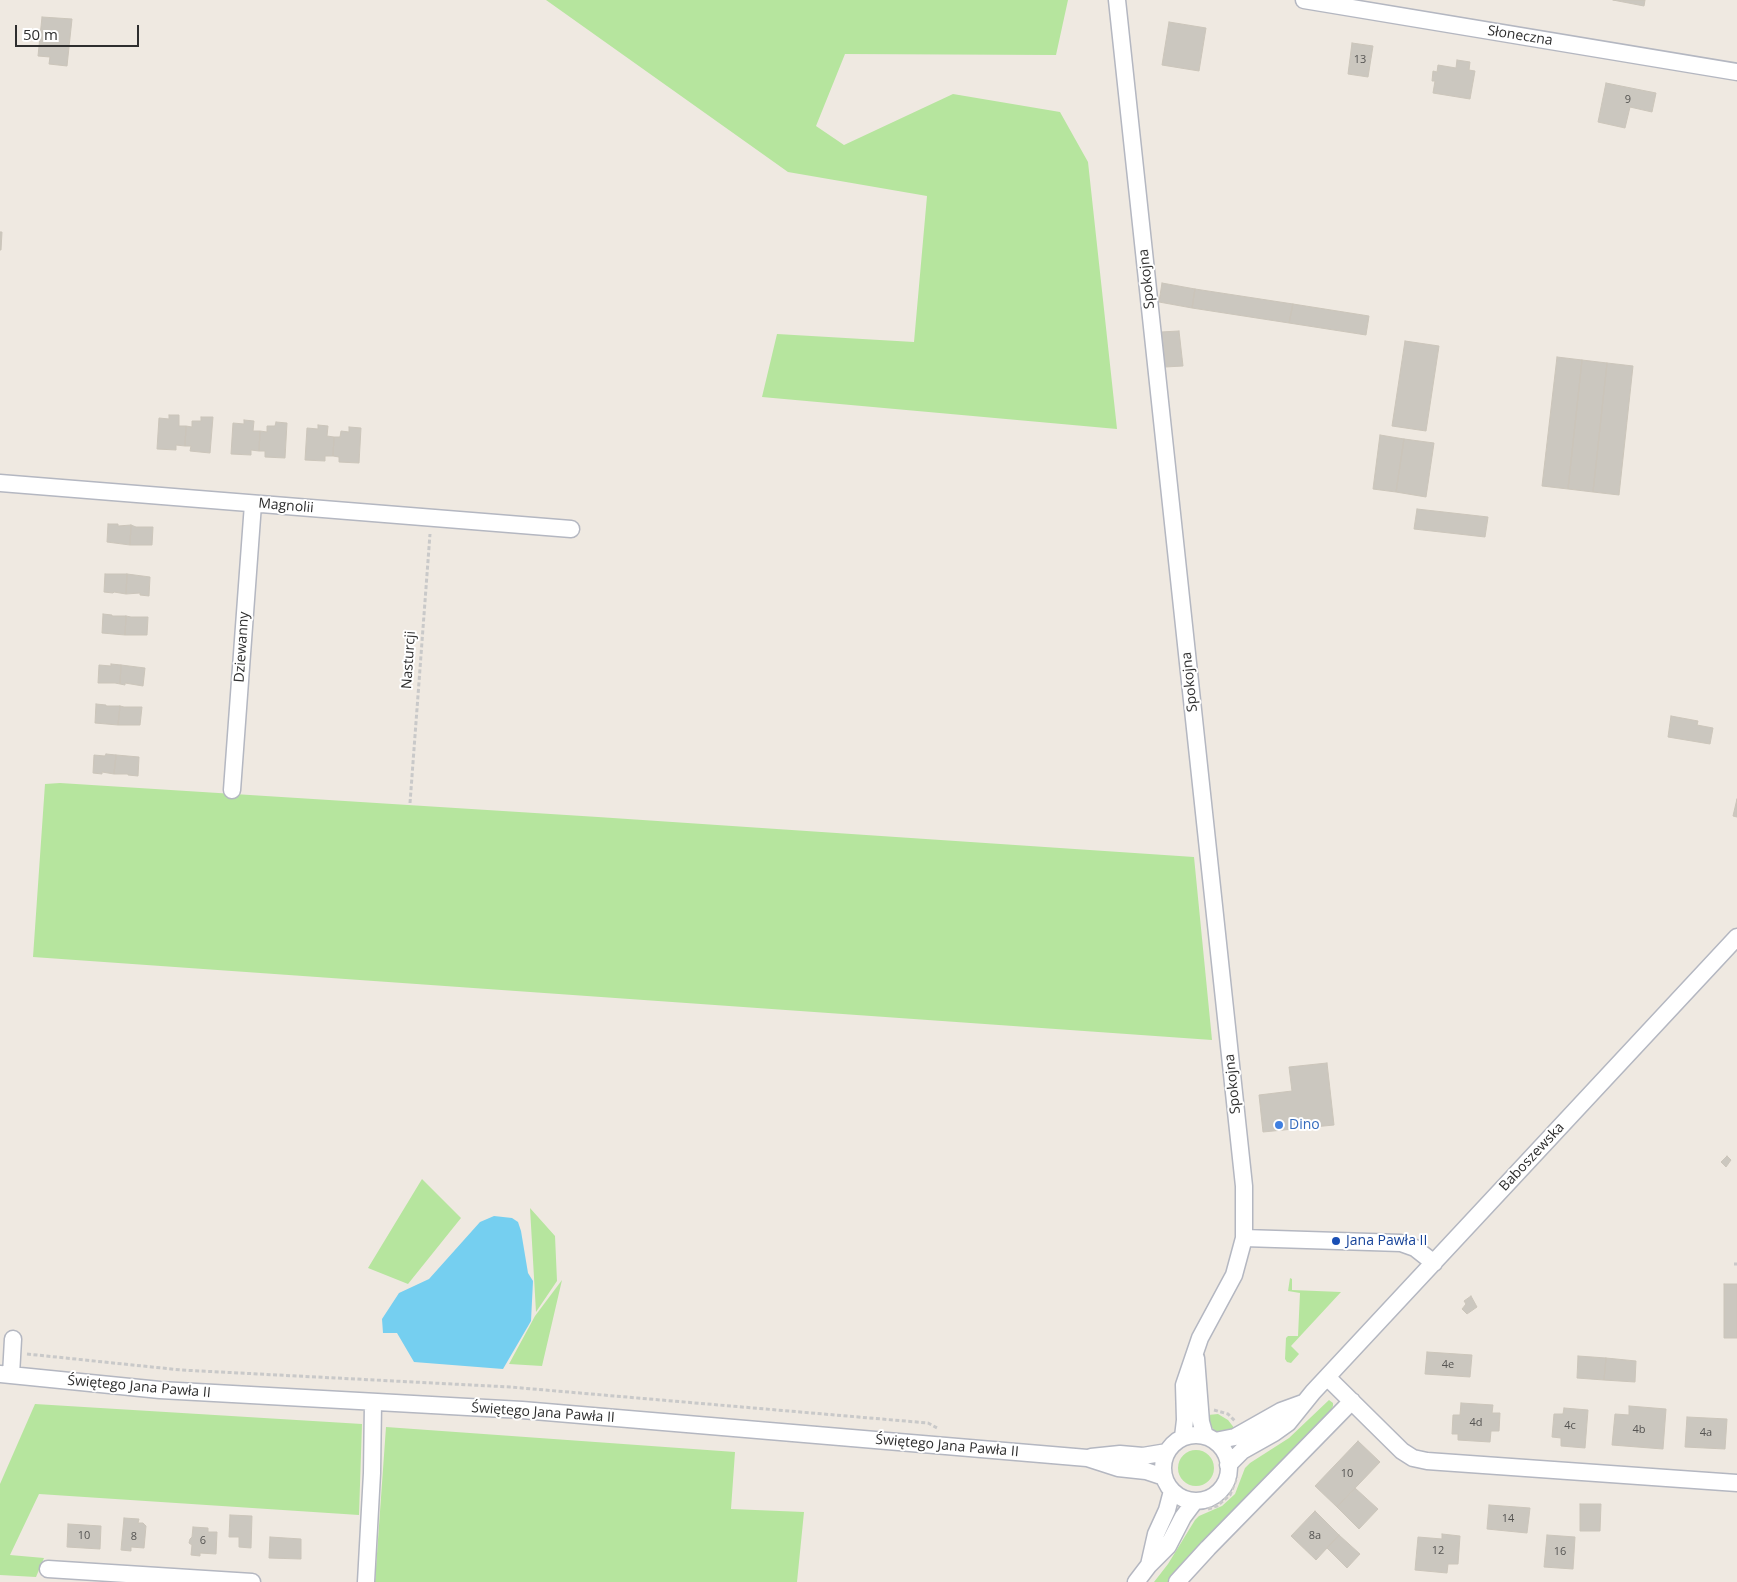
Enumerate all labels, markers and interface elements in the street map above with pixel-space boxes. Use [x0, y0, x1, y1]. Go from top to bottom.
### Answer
scale bar [18, 15, 141, 47]
street label: Słoneczna [1486, 23, 1554, 49]
text: 50 m [23, 24, 58, 44]
house number: 13 [1354, 53, 1366, 67]
house number: 9 [1625, 93, 1631, 107]
street label: Spokojna [1135, 248, 1159, 310]
street label: Magnolii [258, 495, 314, 517]
street label: Dziewanny [231, 611, 253, 683]
street label: Nasturcji [399, 630, 419, 690]
street label: Spokojna [1178, 651, 1202, 713]
street label: Spokojna [1221, 1053, 1245, 1115]
place label: Dino [1289, 1117, 1320, 1133]
marker: Dino [1273, 1119, 1285, 1131]
street label: Baboszewska [1496, 1119, 1568, 1195]
place label: Jana Pawła II [1346, 1233, 1427, 1249]
marker: Jana Pawła II [1330, 1235, 1342, 1247]
house number: 4e [1442, 1358, 1454, 1372]
street label: Świętego Jana Pawła II [67, 1372, 211, 1402]
street label: Świętego Jana Pawła II [471, 1400, 615, 1426]
house number: 4d [1469, 1416, 1483, 1430]
house number: 4c [1564, 1419, 1576, 1433]
house number: 4b [1632, 1423, 1646, 1437]
house number: 4a [1700, 1426, 1712, 1440]
street label: Świętego Jana Pawła II [875, 1431, 1019, 1461]
house number: 10 [1341, 1467, 1353, 1481]
house number: 14 [1502, 1512, 1514, 1526]
house number: 10 [78, 1529, 90, 1543]
house number: 8a [1309, 1529, 1321, 1543]
house number: 8 [131, 1530, 137, 1544]
house number: 6 [200, 1534, 206, 1548]
house number: 12 [1432, 1544, 1444, 1558]
house number: 16 [1554, 1545, 1566, 1559]

